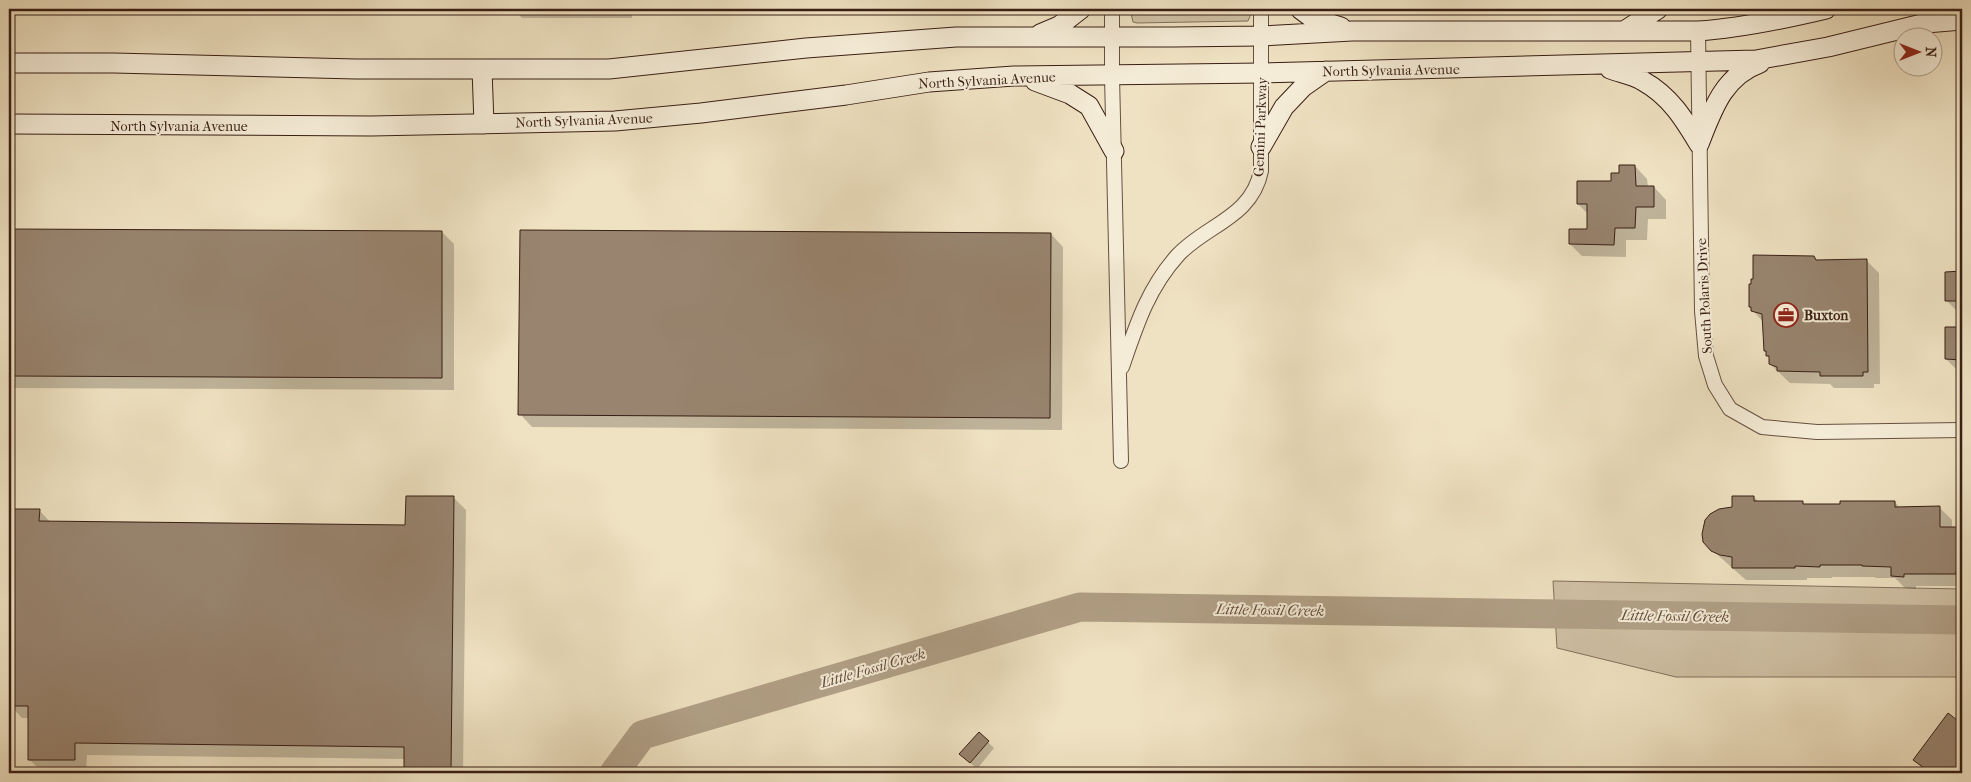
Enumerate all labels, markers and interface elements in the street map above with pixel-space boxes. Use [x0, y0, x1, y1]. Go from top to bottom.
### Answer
north arrow [1894, 28, 1944, 78]
text: N [1922, 47, 1939, 58]
street label: North Sylvania Avenue [1322, 61, 1460, 80]
street label: North Sylvania Avenue [918, 68, 1056, 93]
street label: Gemini Parkway [1250, 76, 1271, 177]
street label: North Sylvania Avenue [515, 110, 653, 131]
street label: North Sylvania Avenue [110, 118, 248, 135]
street label: South Polaris Drive [1693, 238, 1716, 354]
office icon: Buxton [1773, 302, 1799, 328]
place label: Buxton [1804, 307, 1849, 324]
water label: Little Fossil Creek [1215, 600, 1324, 620]
water label: Little Fossil Creek [1620, 606, 1729, 626]
water label: Little Fossil Creek [818, 644, 928, 692]

